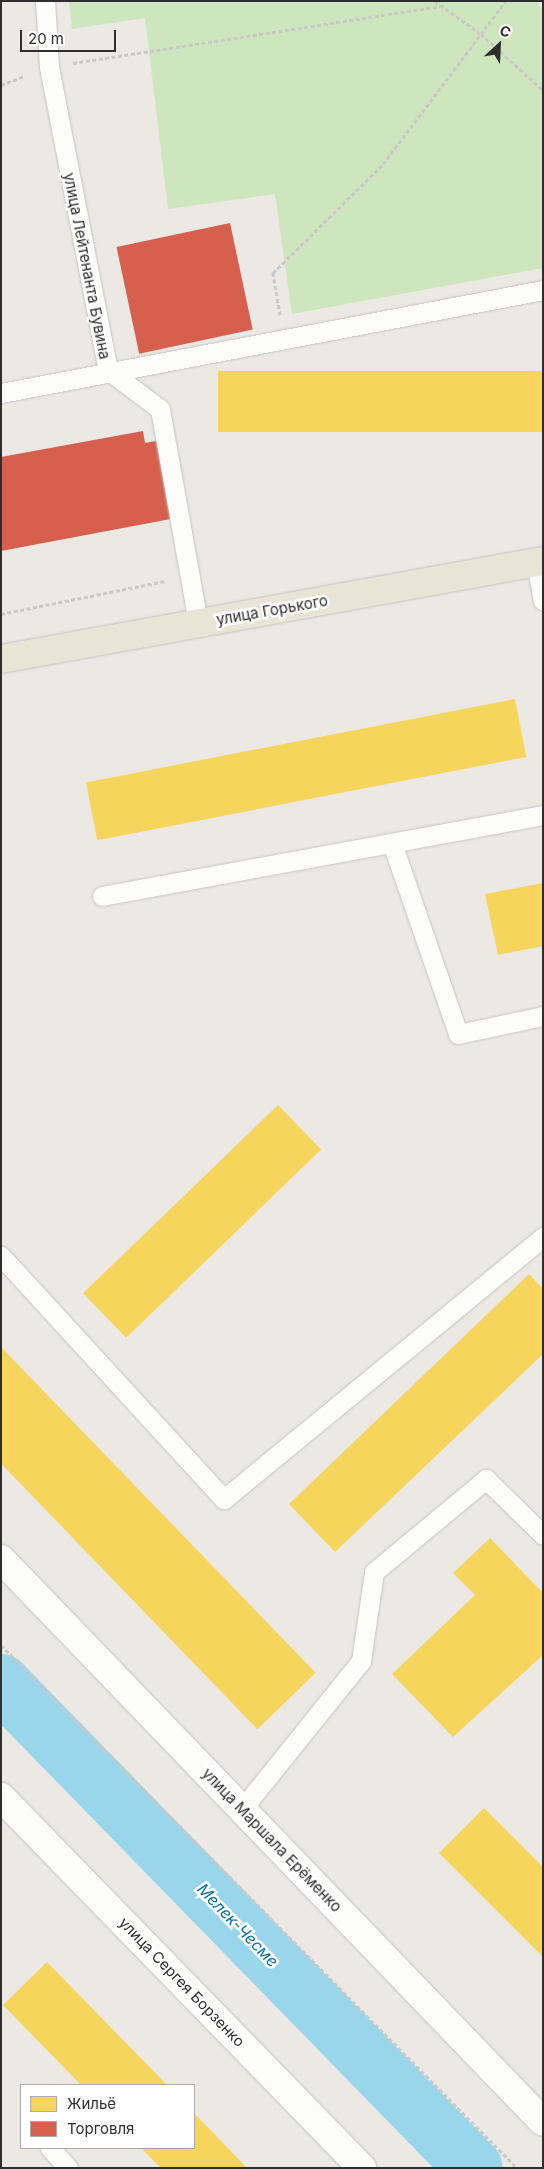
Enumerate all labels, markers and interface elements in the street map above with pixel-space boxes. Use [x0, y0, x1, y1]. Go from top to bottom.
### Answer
scale bar [22, 20, 119, 52]
north arrow [474, 20, 524, 70]
text: С [497, 21, 514, 41]
text: 20 m [28, 29, 64, 48]
street label: улица Лейтенанта Бувина [60, 171, 114, 361]
street label: улица Горького [215, 591, 329, 629]
street label: улица Маршала Ерёменко [199, 1764, 345, 1916]
water label: Мелек-Чесме [193, 1879, 283, 1971]
street label: улица Сергея Борзенко [115, 1914, 249, 2050]
legend [20, 2084, 195, 2149]
text: Жильё [67, 2094, 116, 2113]
text: Торговля [67, 2119, 134, 2138]

